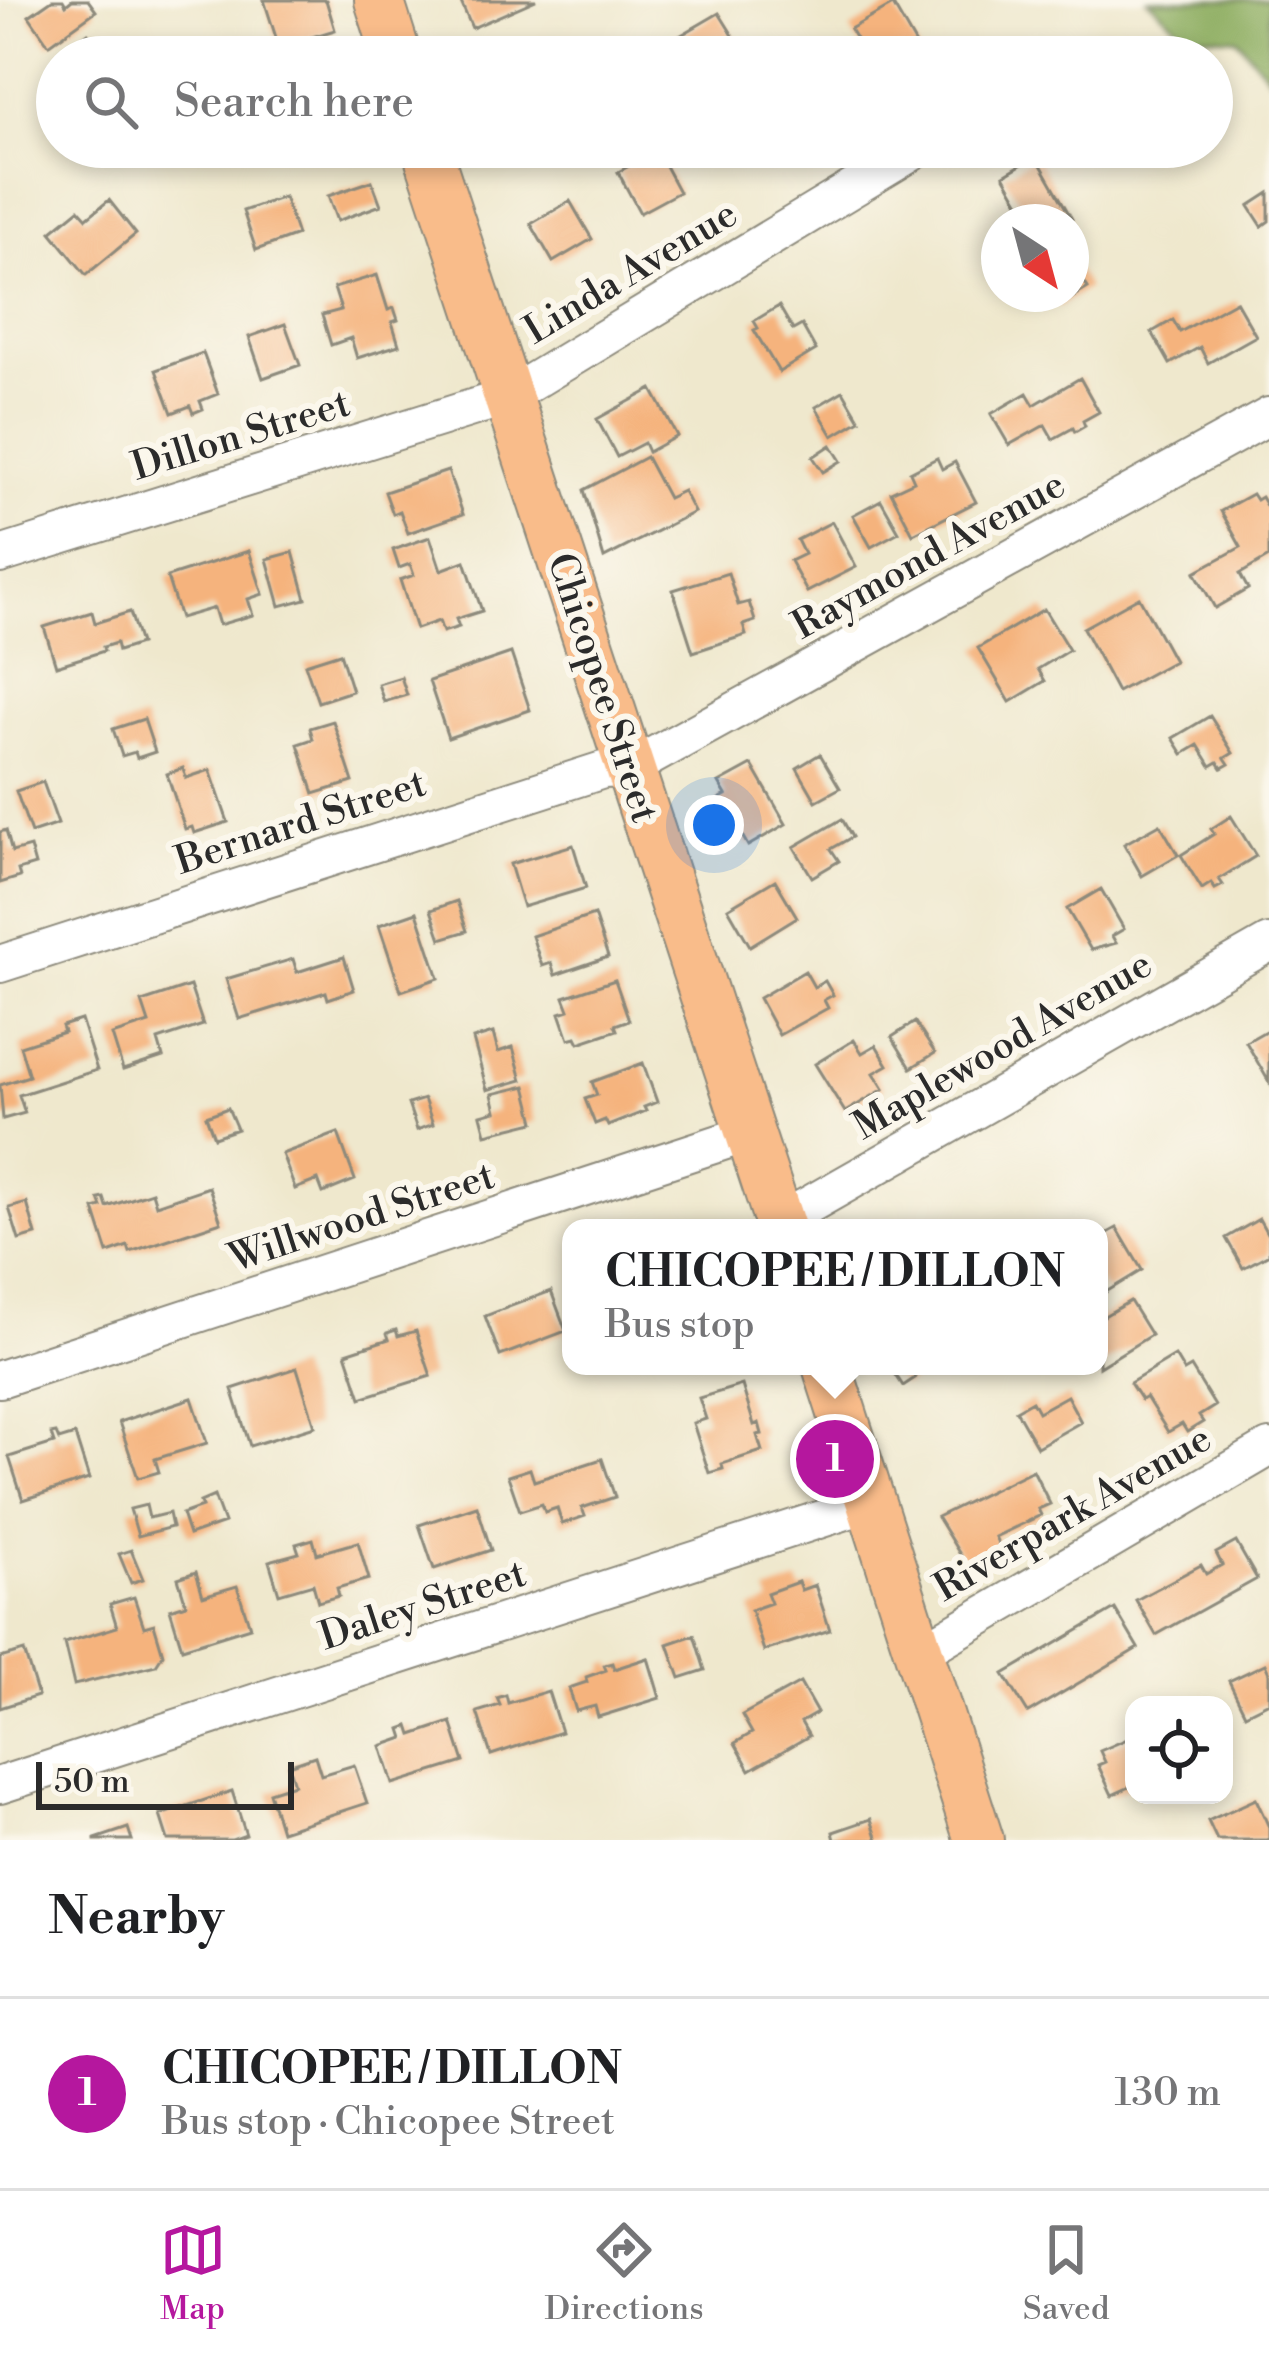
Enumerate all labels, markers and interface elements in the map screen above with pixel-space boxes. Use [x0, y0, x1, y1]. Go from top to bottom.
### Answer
search box [36, 36, 1233, 168]
icon: search [78, 69, 144, 135]
text: Search here [174, 74, 414, 131]
street label: Linda Avenue [515, 190, 747, 356]
north arrow [981, 204, 1089, 312]
street label: Dillon Street [126, 380, 356, 492]
street label: Raymond Avenue [784, 461, 1074, 651]
street label: Chicopee Street [535, 547, 669, 829]
street label: Bernard Street [169, 759, 432, 887]
your location [684, 795, 744, 855]
street label: Maplewood Avenue [845, 941, 1161, 1151]
street label: Willwood Street [221, 1152, 501, 1285]
popup [562, 1219, 1108, 1375]
text: CHICOPEE / DILLON [605, 1244, 1065, 1301]
text: Bus stop [605, 1301, 755, 1350]
pin: 1 [796, 1414, 874, 1504]
street label: Riverpark Avenue [926, 1415, 1220, 1613]
street label: Daley Street [314, 1550, 533, 1662]
map controls [1125, 1696, 1233, 1804]
button: locate [1125, 1696, 1233, 1804]
scale bar [36, 1756, 294, 1809]
text: 50 m [54, 1762, 130, 1803]
text: Nearby [48, 1886, 224, 1950]
text: CHICOPEE / DILLON [162, 2041, 622, 2098]
text: 1 [78, 2069, 96, 2118]
text: 130 m [1115, 2069, 1221, 2118]
text: Bus stop · Chicopee Street [162, 2098, 615, 2147]
tab: Map [160, 2217, 226, 2330]
tab: Directions [545, 2217, 704, 2330]
tab: Saved [1023, 2217, 1109, 2330]

